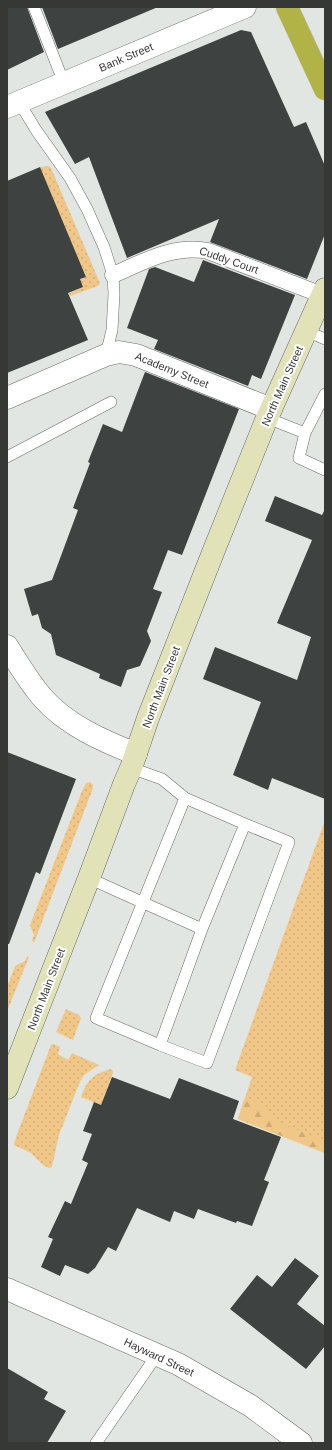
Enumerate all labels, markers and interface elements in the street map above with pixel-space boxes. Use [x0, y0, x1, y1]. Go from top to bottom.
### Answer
street label: Bank Street [97, 40, 155, 74]
street label: Cuddy Court [198, 244, 260, 276]
street label: North Main Street [259, 344, 305, 428]
street label: Academy Street [133, 350, 211, 390]
street label: North Main Street [140, 645, 182, 729]
street label: North Main Street [25, 947, 67, 1031]
street label: Hayward Street [122, 1336, 196, 1378]

